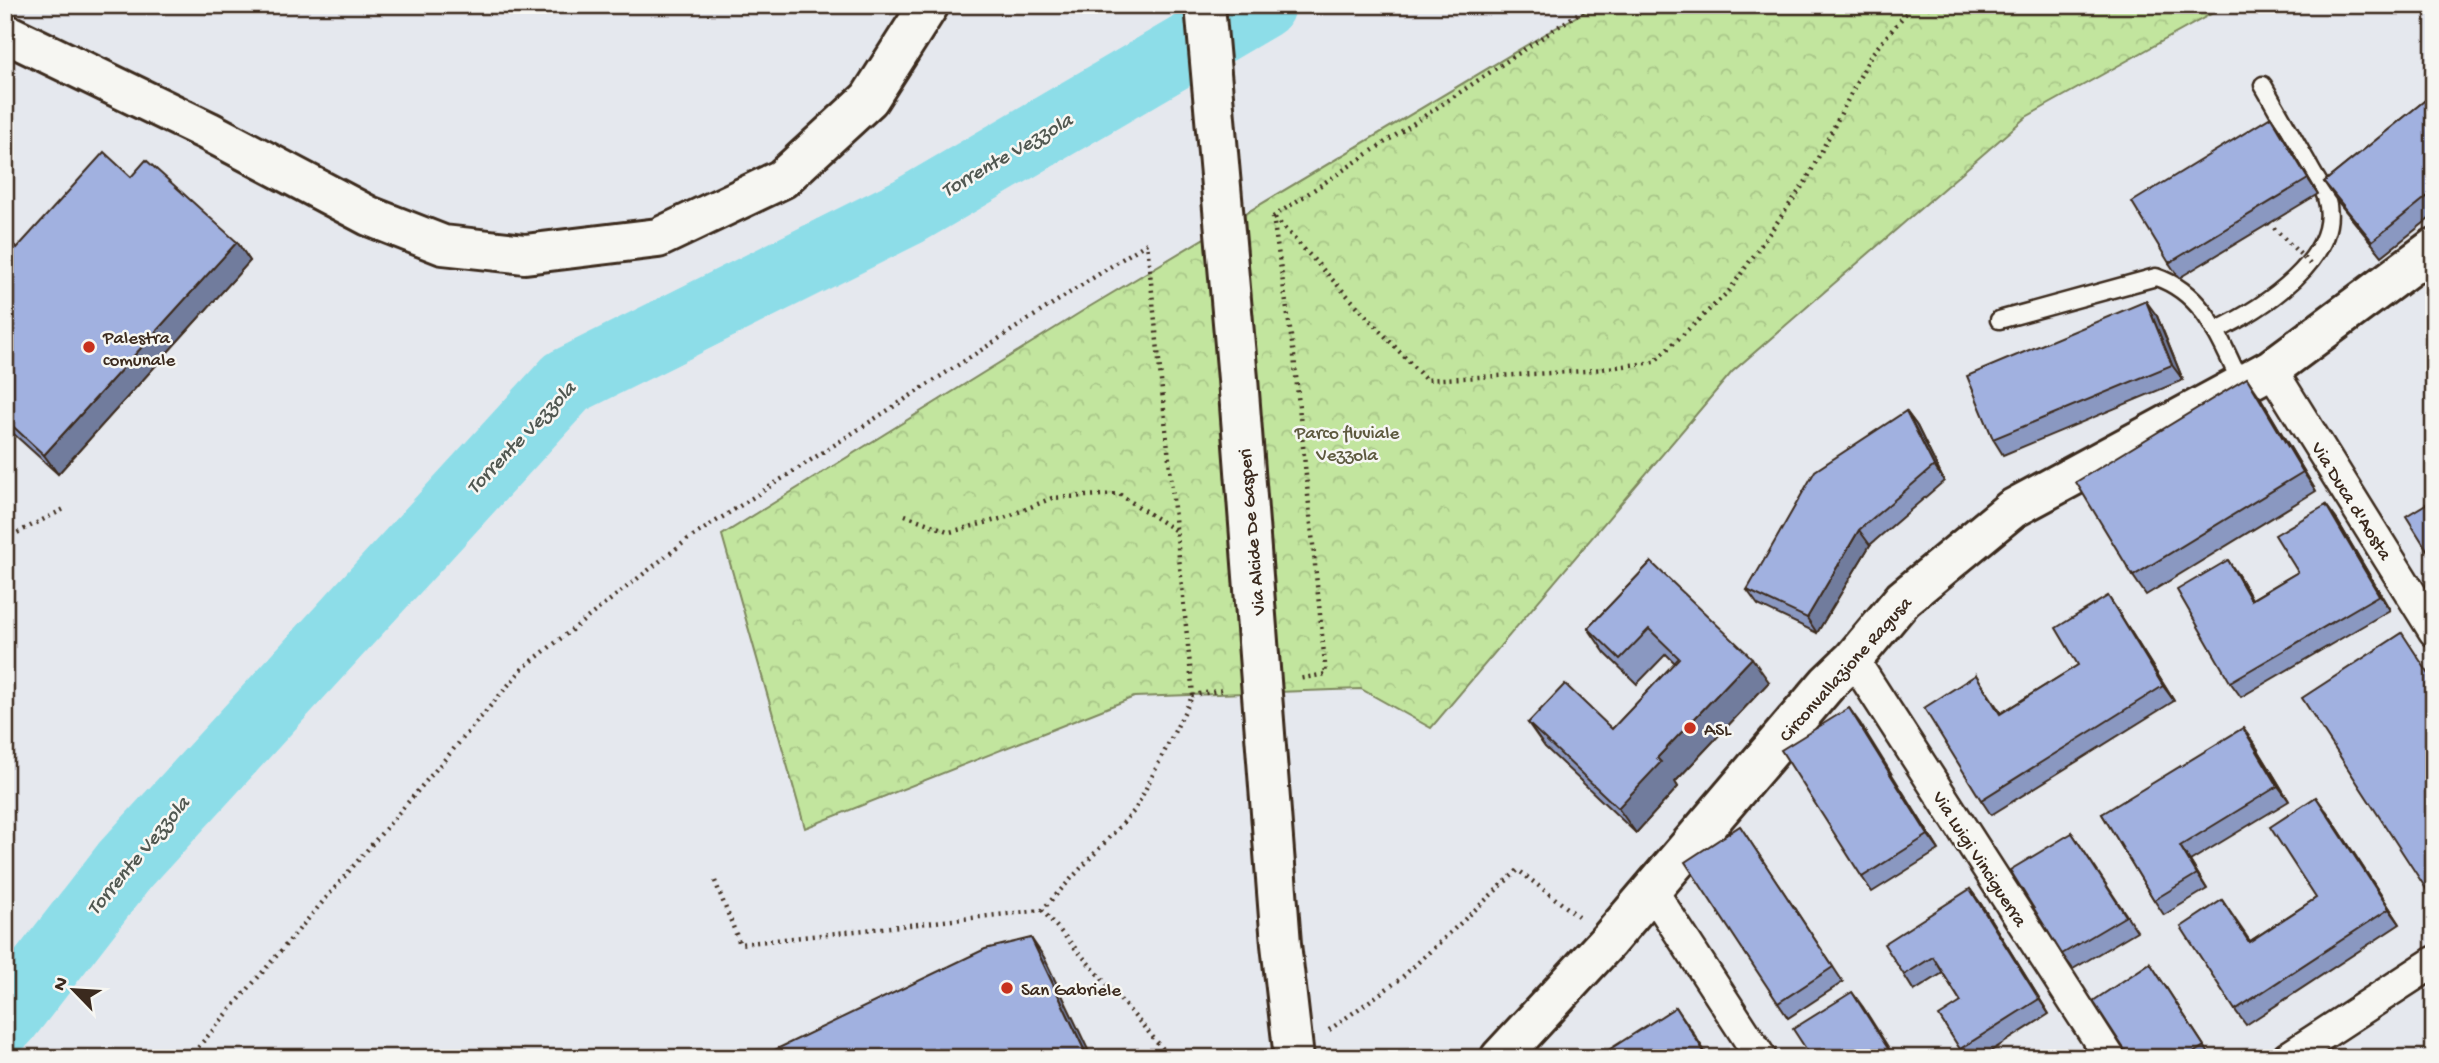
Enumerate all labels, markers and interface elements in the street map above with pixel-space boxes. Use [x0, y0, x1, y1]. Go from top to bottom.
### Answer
water label: Torrente Vezzola [938, 109, 1079, 205]
place label: Palestra comunale [102, 328, 175, 373]
marker: Palestra comunale [81, 339, 97, 355]
water label: Torrente Vezzola [462, 377, 584, 501]
park label: Parco fluviale Vezzola [1294, 423, 1399, 468]
street label: Via Duca d'Aosta [2304, 438, 2396, 566]
street label: Via Alcide De Gasperi [1235, 447, 1272, 617]
street label: Circonvallazione Ragusa [1775, 592, 1919, 748]
marker: ASL [1682, 720, 1698, 736]
place label: ASL [1704, 720, 1732, 743]
street label: Via Luigi Vinciguerra [1925, 787, 2031, 933]
water label: Torrente Vezzola [83, 792, 197, 922]
north arrow [38, 954, 108, 1024]
text: N [49, 974, 75, 995]
marker: San Gabriele [999, 980, 1015, 996]
place label: San Gabriele [1021, 980, 1121, 1003]

